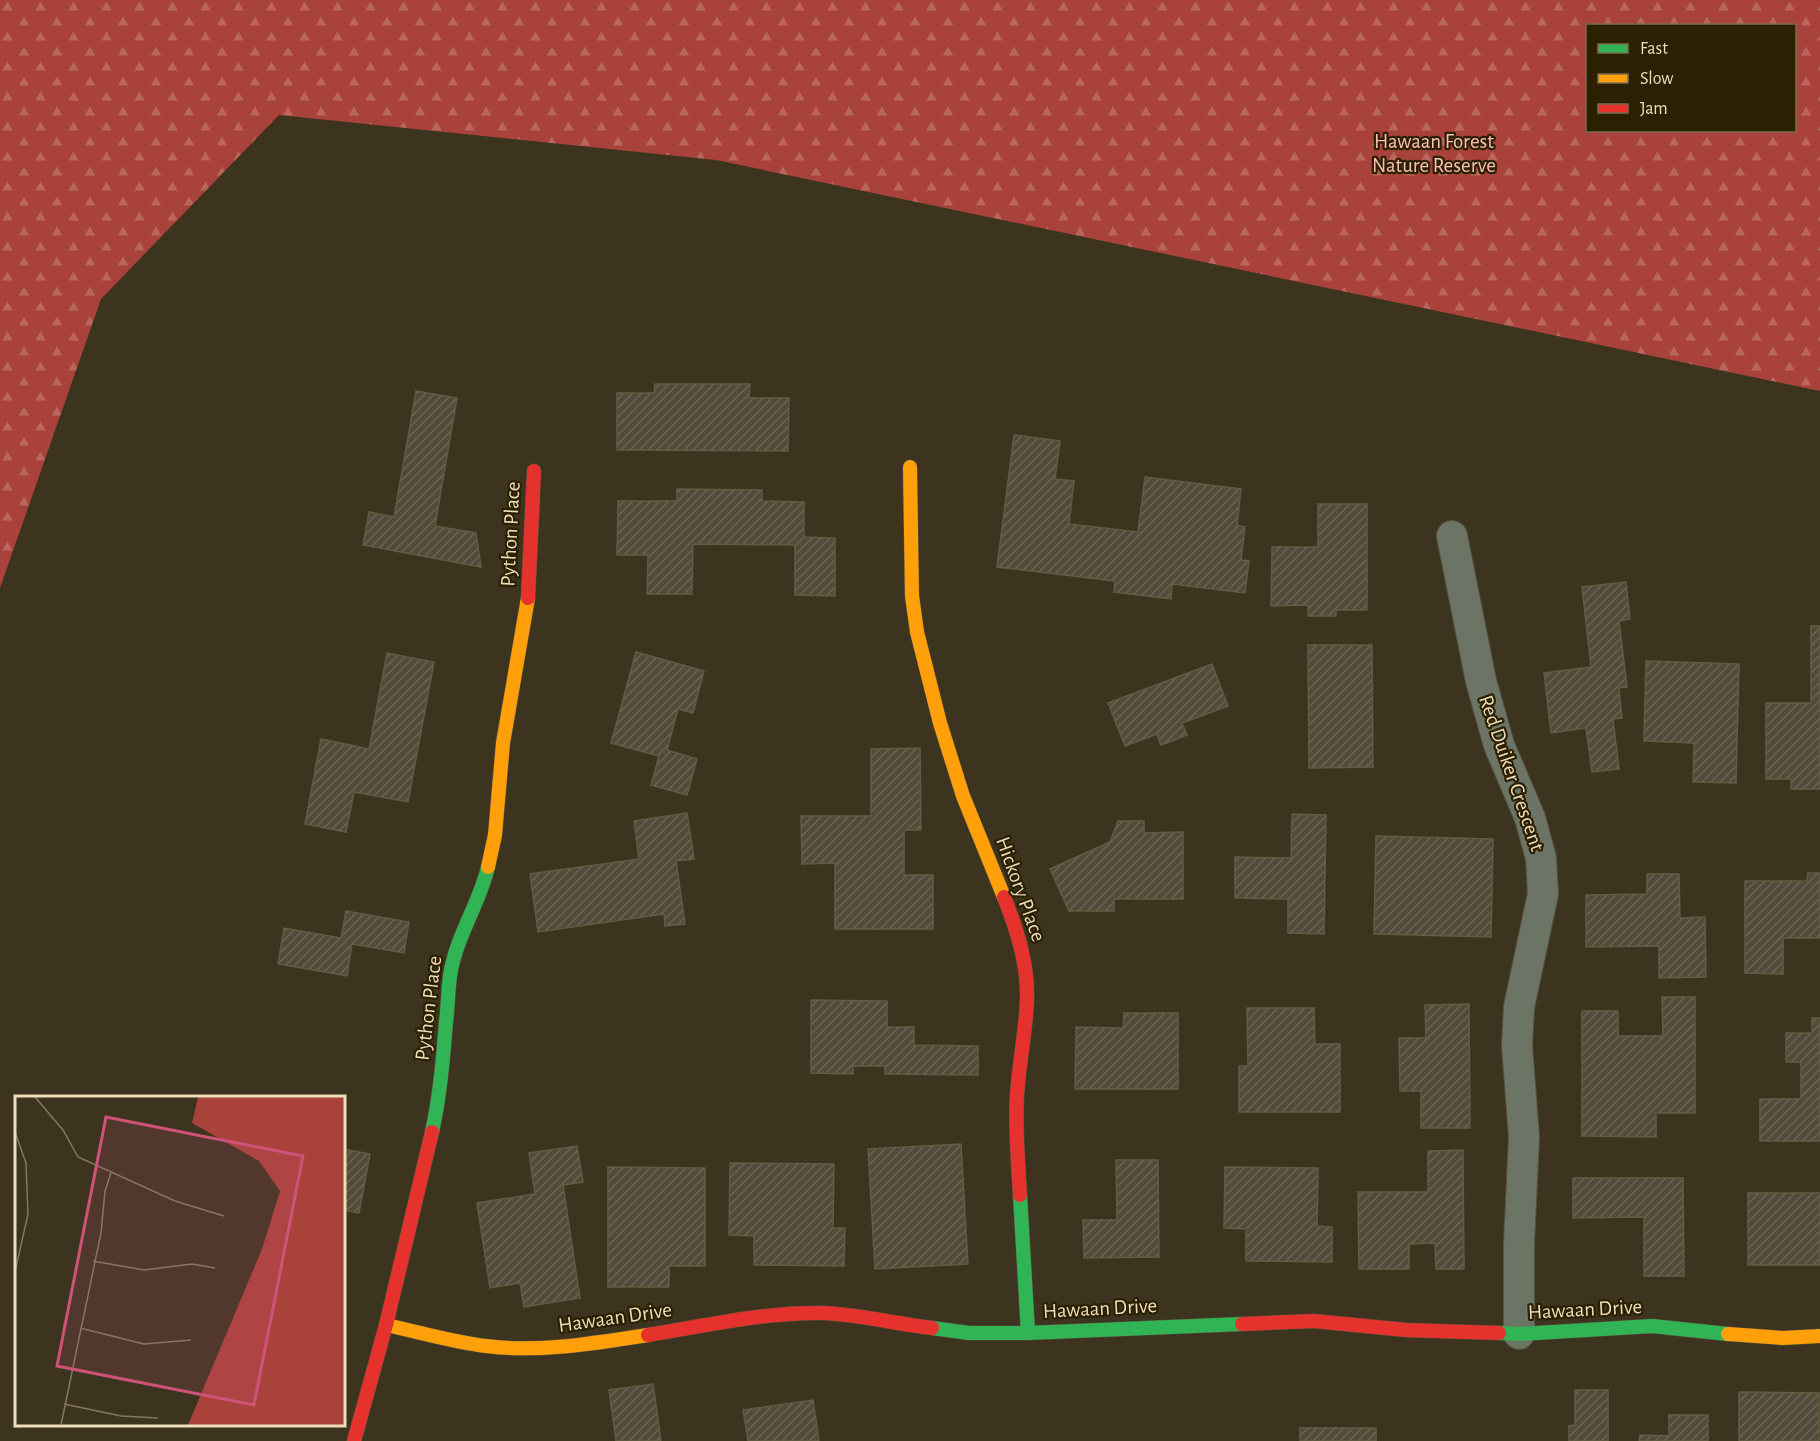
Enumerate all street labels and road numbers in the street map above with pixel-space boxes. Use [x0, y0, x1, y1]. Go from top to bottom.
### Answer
street label: Python Place [497, 481, 524, 587]
street label: Red Duiker Crescent [1475, 692, 1548, 854]
street label: Hickory Place [992, 834, 1049, 944]
street label: Python Place [412, 954, 445, 1062]
street label: Hawaan Drive [1042, 1295, 1158, 1322]
street label: Hawaan Drive [1527, 1296, 1643, 1323]
street label: Hawaan Drive [557, 1299, 673, 1336]

